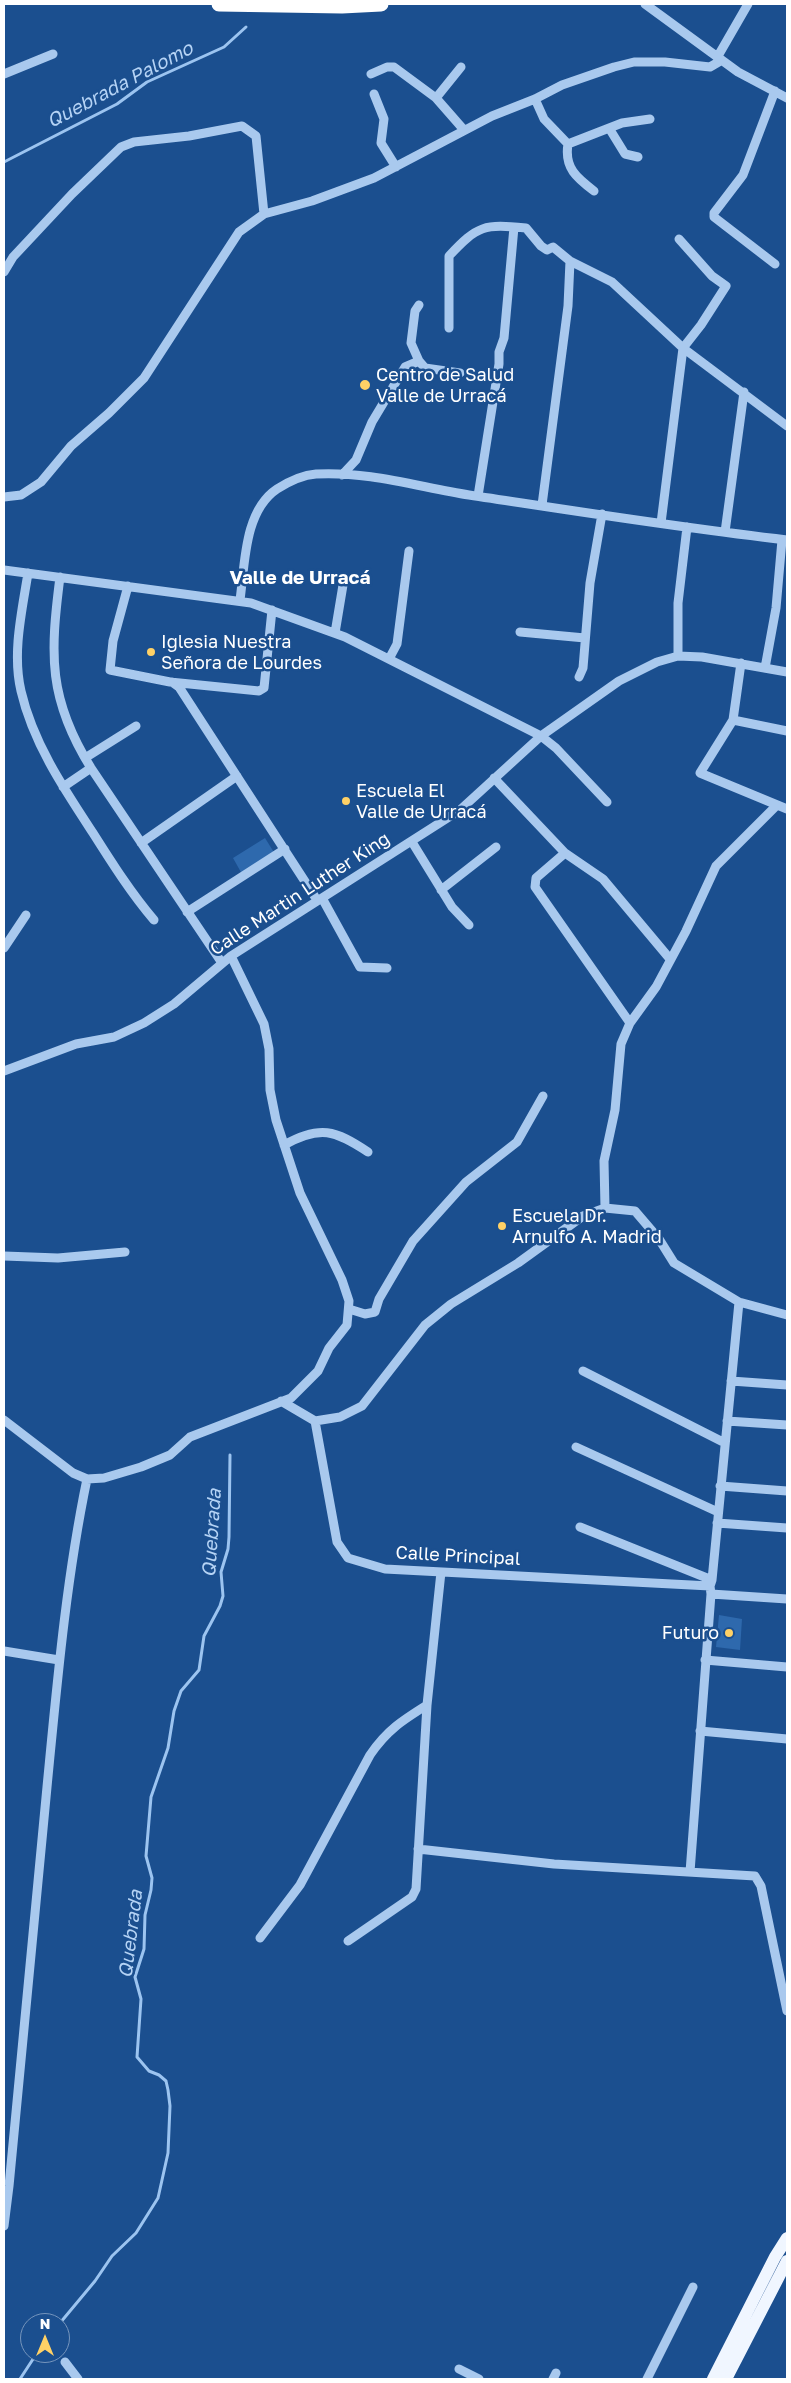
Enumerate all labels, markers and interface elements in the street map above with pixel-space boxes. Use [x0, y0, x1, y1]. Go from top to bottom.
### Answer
water label: Quebrada Palomo [43, 37, 197, 133]
place label: Centro de Salud Valle de Urracá [376, 364, 514, 406]
marker: Centro de Salud Valle de Urracá [358, 378, 372, 392]
district label: Valle de Urracá [230, 567, 370, 589]
place label: Iglesia Nuestra Señora de Lourdes [161, 631, 322, 674]
marker: Iglesia Nuestra Señora de Lourdes [145, 646, 157, 658]
place label: Escuela El Valle de Urracá [356, 780, 487, 822]
marker: Escuela El Valle de Urracá [340, 795, 352, 807]
street label: Calle Martin Luther King [206, 828, 394, 960]
place label: Escuela Dr. Arnulfo A. Madrid [512, 1205, 662, 1248]
marker: Escuela Dr. Arnulfo A. Madrid [496, 1220, 508, 1232]
water label: Quebrada [198, 1488, 226, 1578]
street label: Calle Principal [395, 1542, 521, 1570]
place label: Futuro [662, 1622, 719, 1644]
marker: Futuro [723, 1627, 735, 1639]
water label: Quebrada [114, 1889, 148, 1979]
north arrow [20, 2313, 70, 2363]
text: N [40, 2315, 50, 2332]

